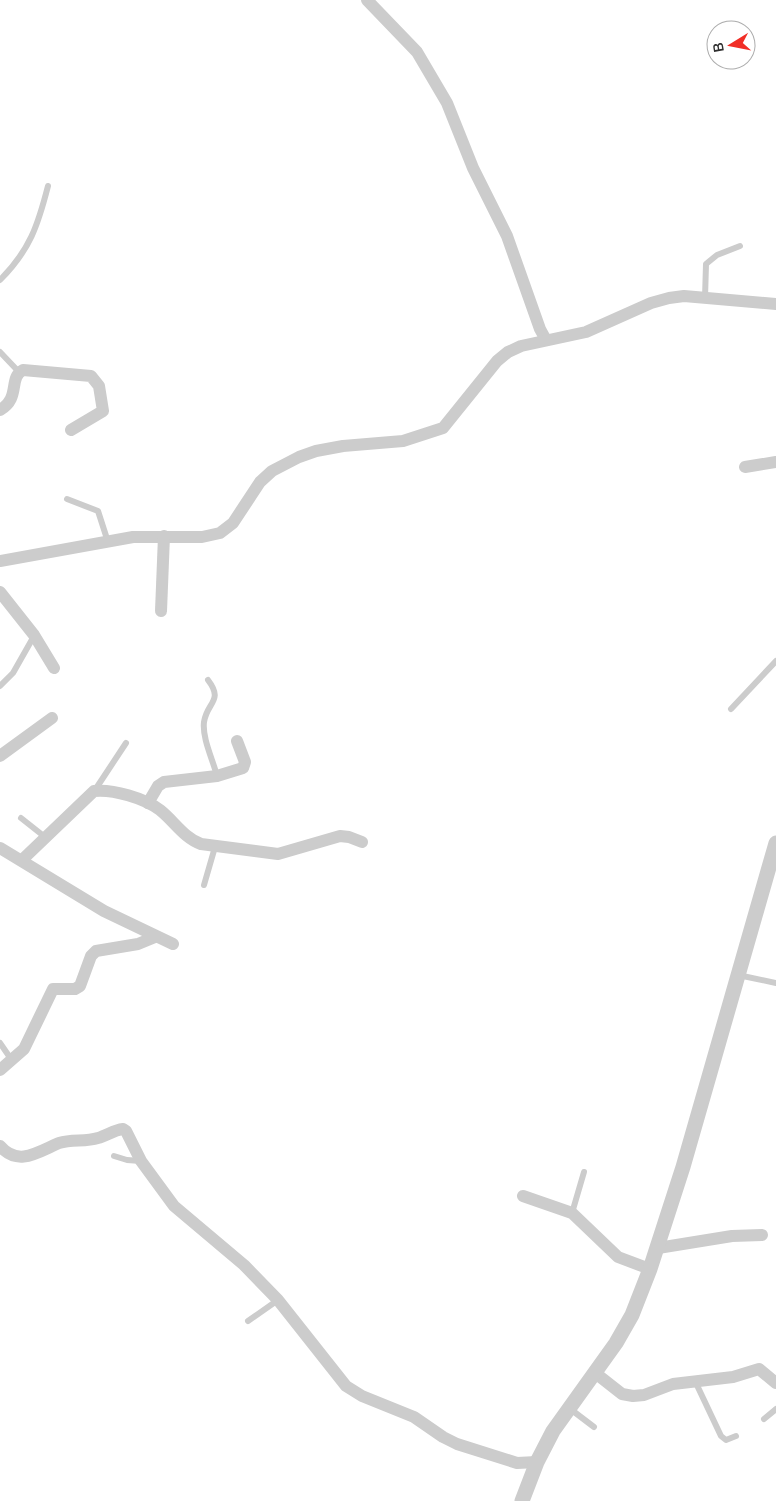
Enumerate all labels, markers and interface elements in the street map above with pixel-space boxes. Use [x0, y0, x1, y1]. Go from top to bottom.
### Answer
north arrow [706, 20, 756, 70]
text: B [708, 41, 729, 54]

